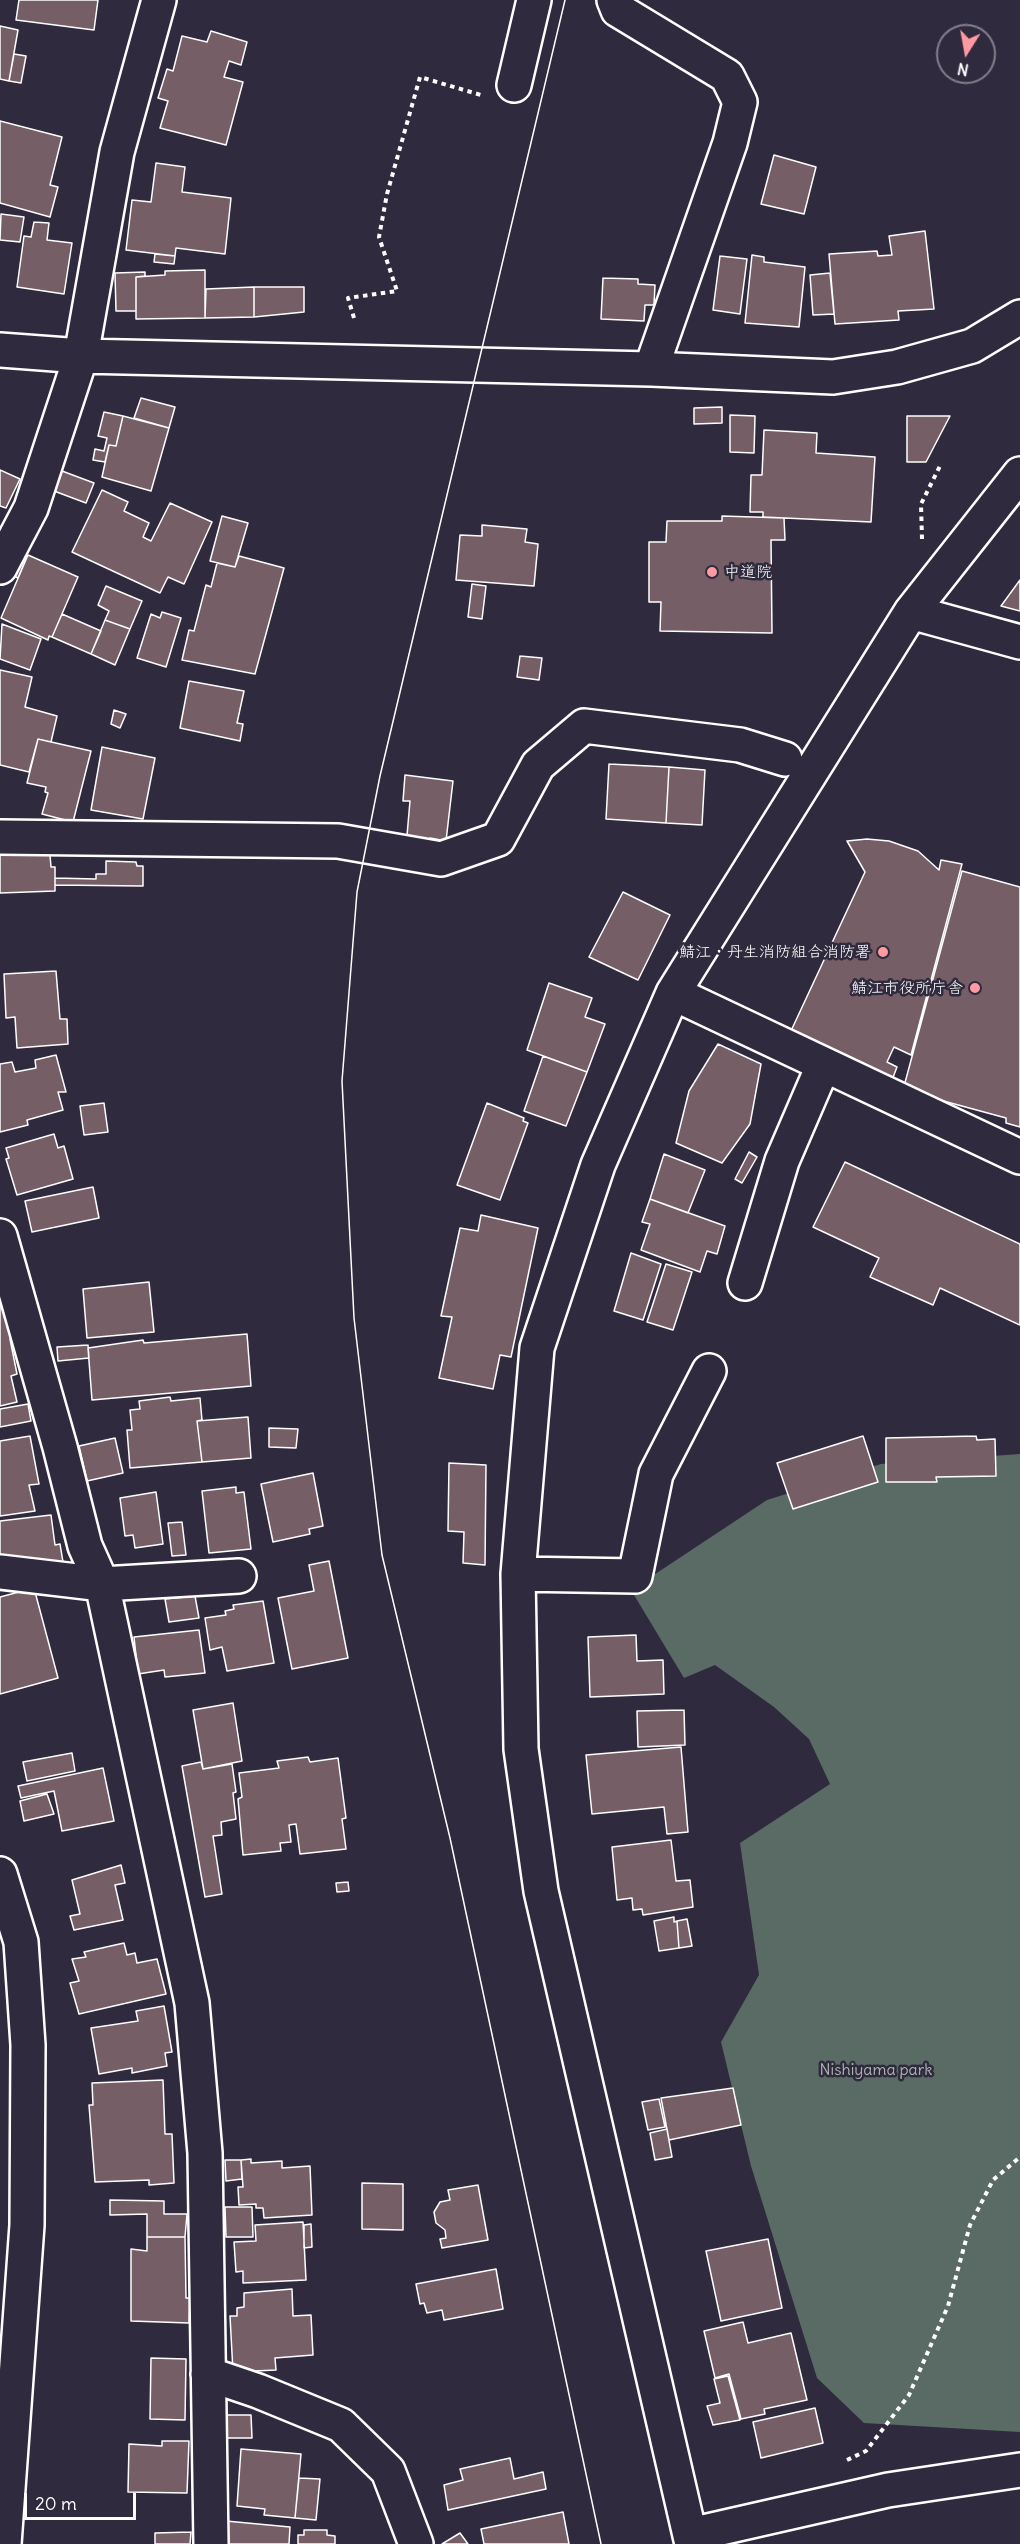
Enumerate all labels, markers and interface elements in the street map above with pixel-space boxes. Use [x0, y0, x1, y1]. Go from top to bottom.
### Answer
north arrow [936, 24, 996, 84]
text: N [956, 59, 970, 81]
place label: 中道院 [724, 562, 772, 582]
marker: 中道院 [705, 565, 719, 579]
place label: 鯖江・丹生消防組合消防署 [679, 942, 871, 962]
marker: 鯖江・丹生消防組合消防署 [876, 945, 890, 959]
place label: 鯖江市役所庁舎 [851, 978, 963, 998]
marker: 鯖江市役所庁舎 [968, 981, 982, 995]
park label: Nishiyama park [820, 2060, 932, 2080]
scale bar [27, 2481, 140, 2519]
text: 20 m [35, 2492, 77, 2515]

